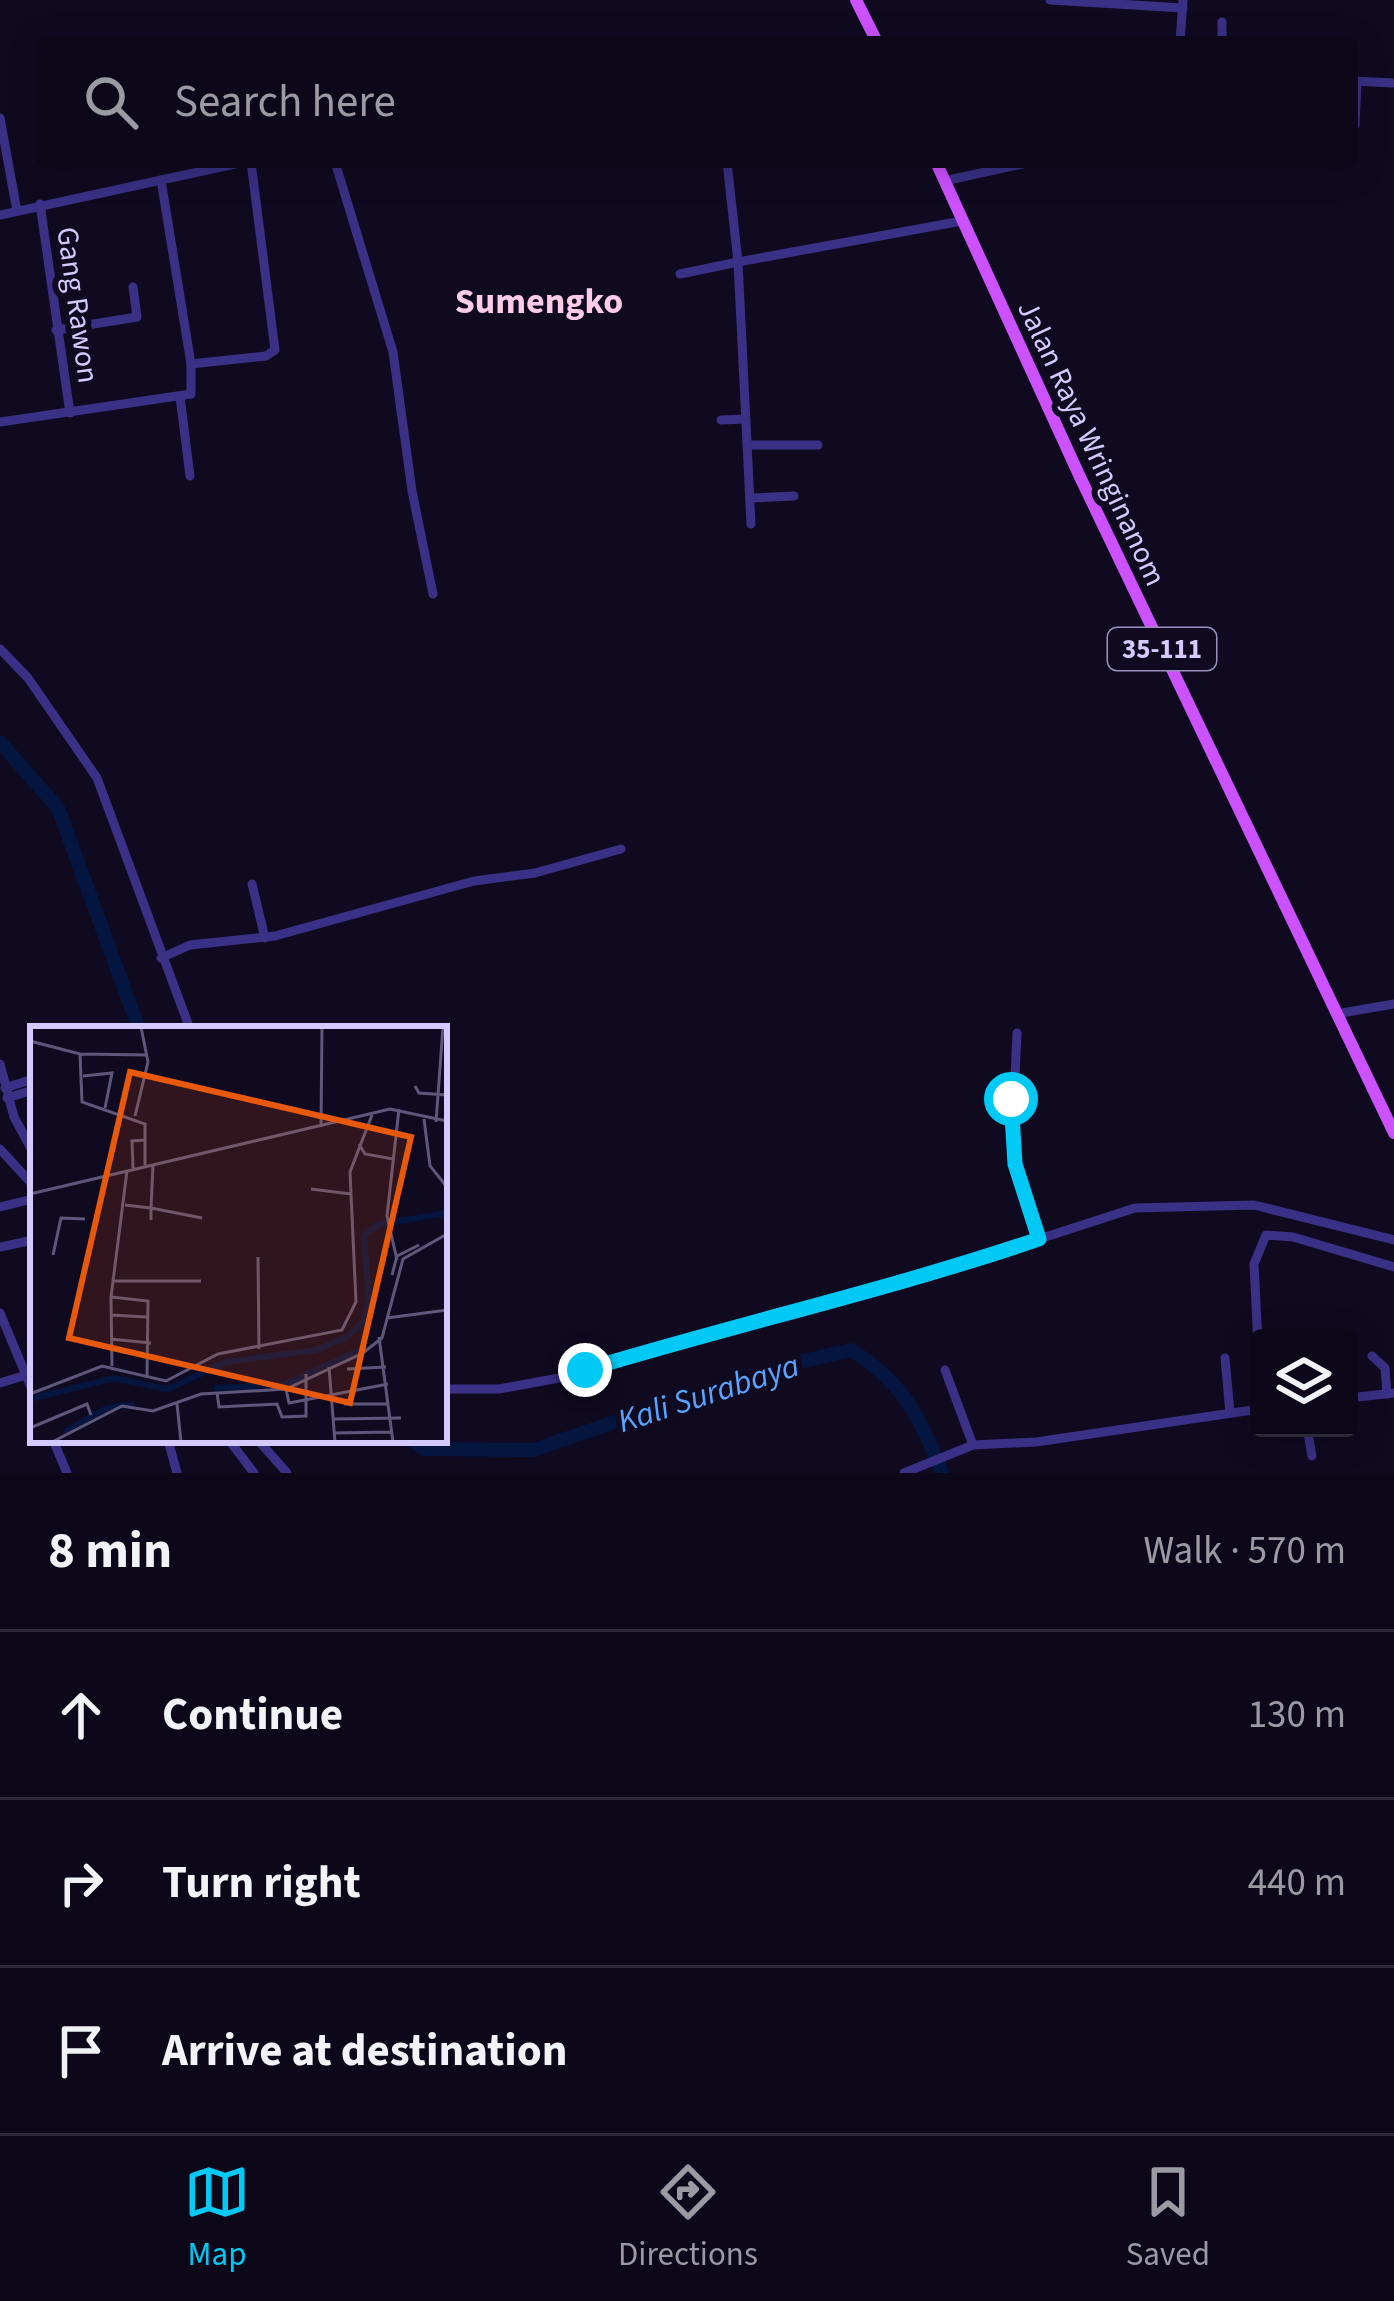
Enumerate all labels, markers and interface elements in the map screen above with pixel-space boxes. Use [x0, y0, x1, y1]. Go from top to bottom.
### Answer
search box [36, 36, 1358, 168]
icon: search [78, 69, 144, 135]
text: Search here [174, 70, 396, 134]
street label: Gang Rawon [45, 224, 110, 386]
district label: Sumengko [455, 276, 623, 327]
street label: Jalan Raya Wringinanom [1006, 293, 1177, 593]
road number: 35-111 [1108, 628, 1216, 670]
inset map [30, 1026, 447, 1443]
route start [984, 1072, 1038, 1126]
map controls [1250, 1329, 1358, 1437]
button: layers [1250, 1329, 1358, 1437]
water label: Kali Surabaya [611, 1342, 805, 1445]
route end [558, 1343, 612, 1397]
text: 8 min [48, 1515, 172, 1587]
text: Walk · 570 m [1143, 1523, 1346, 1579]
icon: ahead [48, 1682, 114, 1748]
text: Continue [162, 1683, 343, 1747]
text: 130 m [1248, 1687, 1346, 1743]
icon: right [48, 1850, 114, 1916]
text: Turn right [162, 1851, 361, 1915]
text: 440 m [1248, 1855, 1346, 1911]
icon: arrive [48, 2018, 114, 2084]
text: Arrive at destination [162, 2019, 567, 2083]
tab: Map [184, 2159, 250, 2278]
tab: Directions [618, 2159, 758, 2278]
tab: Saved [1126, 2159, 1210, 2278]

